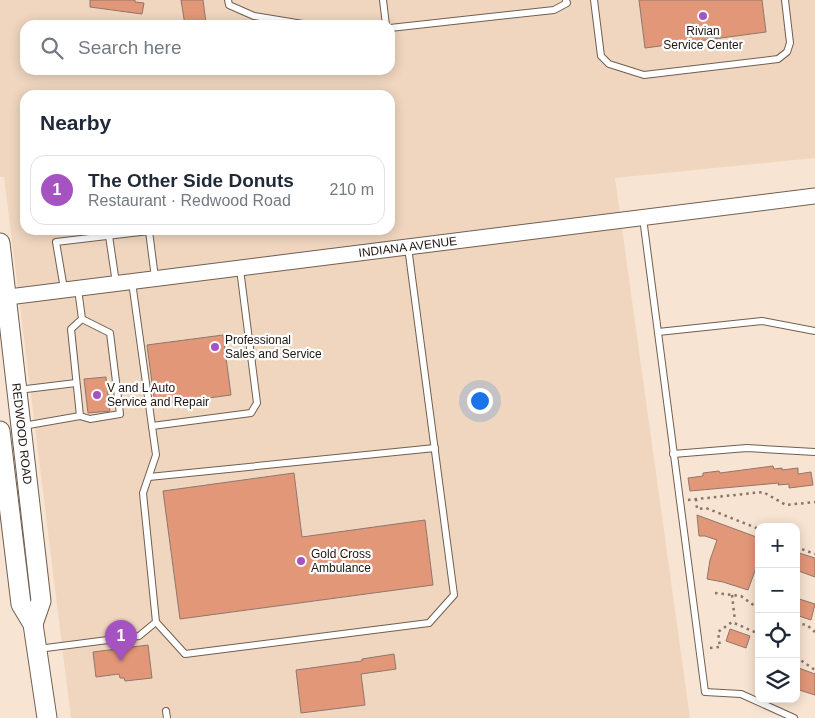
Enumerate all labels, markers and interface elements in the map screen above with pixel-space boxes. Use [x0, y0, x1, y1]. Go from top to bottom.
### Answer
marker: Rivian Service Center [697, 10, 709, 22]
search box [20, 20, 395, 75]
place label: Rivian Service Center [663, 24, 743, 52]
icon: search [38, 34, 66, 62]
text: Search here [78, 37, 182, 58]
text: Nearby [40, 111, 111, 134]
text: The Other Side Donuts [88, 170, 294, 191]
text: 1 [53, 181, 61, 198]
text: 210 m [330, 181, 374, 198]
text: Restaurant · Redwood Road [88, 192, 291, 209]
street label: INDIANA AVENUE [358, 234, 458, 260]
place label: Professional Sales and Service [225, 333, 322, 361]
marker: Professional Sales and Service [209, 341, 221, 353]
place label: V and L Auto Service and Repair [107, 381, 209, 409]
street label: REDWOOD ROAD [9, 382, 35, 486]
your location [467, 388, 493, 414]
marker: V and L Auto Service and Repair [91, 389, 103, 401]
map controls [755, 523, 800, 703]
button: + [755, 523, 800, 568]
place label: Gold Cross Ambulance [311, 547, 371, 575]
marker: Gold Cross Ambulance [295, 555, 307, 567]
button: − [755, 568, 800, 613]
button: locate [755, 613, 800, 658]
pin: 1 [105, 620, 137, 661]
button: layers [755, 658, 800, 703]

